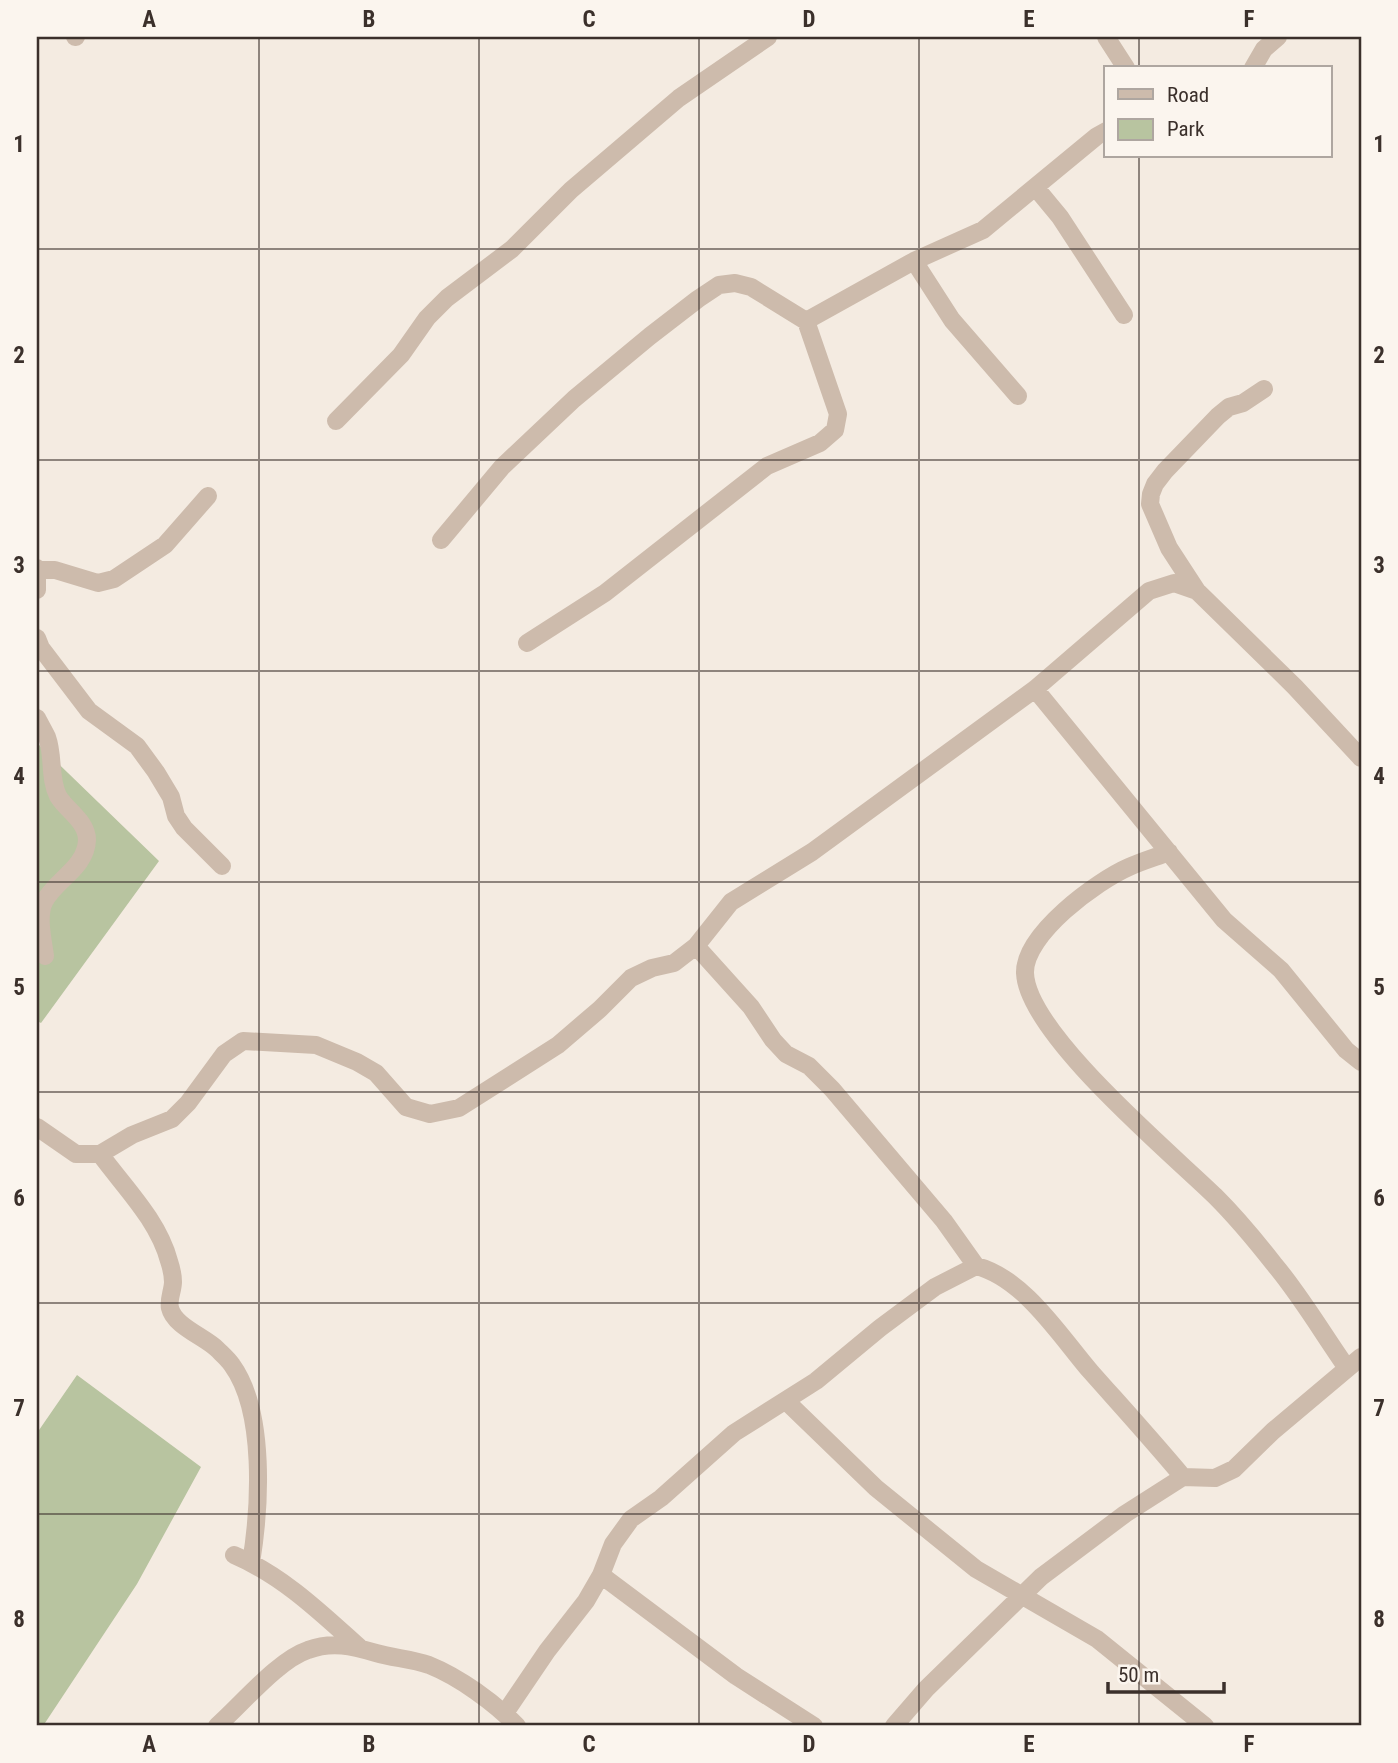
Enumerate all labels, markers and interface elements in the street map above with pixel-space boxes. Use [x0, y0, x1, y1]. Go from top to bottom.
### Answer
text: A [142, 6, 156, 33]
text: B [363, 6, 375, 33]
text: C [582, 6, 596, 33]
text: D [803, 6, 816, 33]
text: E [1023, 6, 1035, 33]
text: F [1244, 6, 1255, 33]
legend [1104, 66, 1332, 158]
text: Road [1167, 83, 1209, 107]
text: Park [1167, 117, 1205, 141]
text: 1 [13, 131, 25, 158]
text: 1 [1373, 131, 1385, 158]
text: 2 [13, 342, 25, 369]
text: 2 [1373, 342, 1385, 369]
text: 3 [13, 552, 25, 579]
text: 3 [1373, 552, 1385, 579]
text: 4 [13, 763, 25, 790]
text: 4 [1373, 763, 1385, 790]
text: 5 [13, 974, 25, 1001]
text: 5 [1373, 974, 1385, 1001]
text: 6 [13, 1185, 25, 1212]
text: 6 [1373, 1185, 1385, 1212]
text: 7 [13, 1395, 25, 1422]
text: 7 [1373, 1395, 1385, 1422]
text: 8 [13, 1606, 25, 1633]
text: 8 [1373, 1606, 1385, 1633]
scale bar [1108, 1651, 1223, 1695]
text: 50 m [1118, 1663, 1159, 1687]
text: A [142, 1731, 156, 1758]
text: B [363, 1731, 375, 1758]
text: C [582, 1731, 596, 1758]
text: D [803, 1731, 816, 1758]
text: E [1023, 1731, 1035, 1758]
text: F [1244, 1731, 1255, 1758]

